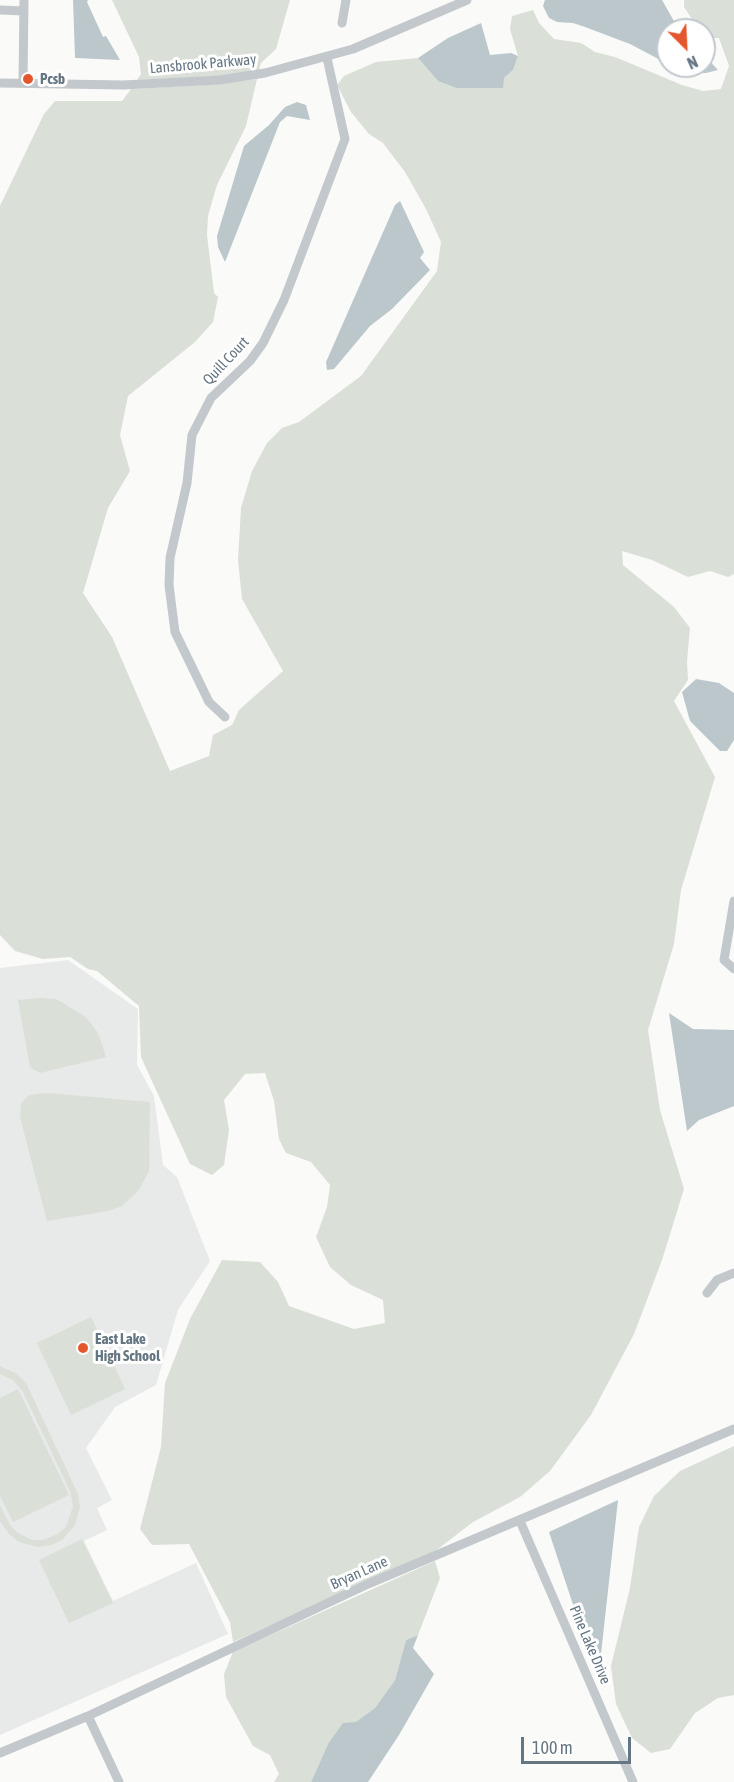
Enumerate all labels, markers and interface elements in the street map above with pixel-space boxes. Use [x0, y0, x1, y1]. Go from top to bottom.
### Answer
north arrow [656, 18, 716, 78]
street label: Lansbrook Parkway [149, 50, 257, 78]
text: N [685, 52, 700, 73]
place label: Pcsb [40, 70, 65, 88]
marker: Pcsb [21, 72, 35, 86]
street label: Quill Court [199, 333, 253, 389]
place label: East Lake High School [95, 1330, 160, 1365]
marker: East Lake High School [76, 1341, 90, 1355]
street label: Bryan Lane [328, 1552, 390, 1594]
street label: Pine Lake Drive [565, 1603, 615, 1687]
scale bar [524, 1725, 634, 1763]
text: 100 m [532, 1737, 573, 1758]

